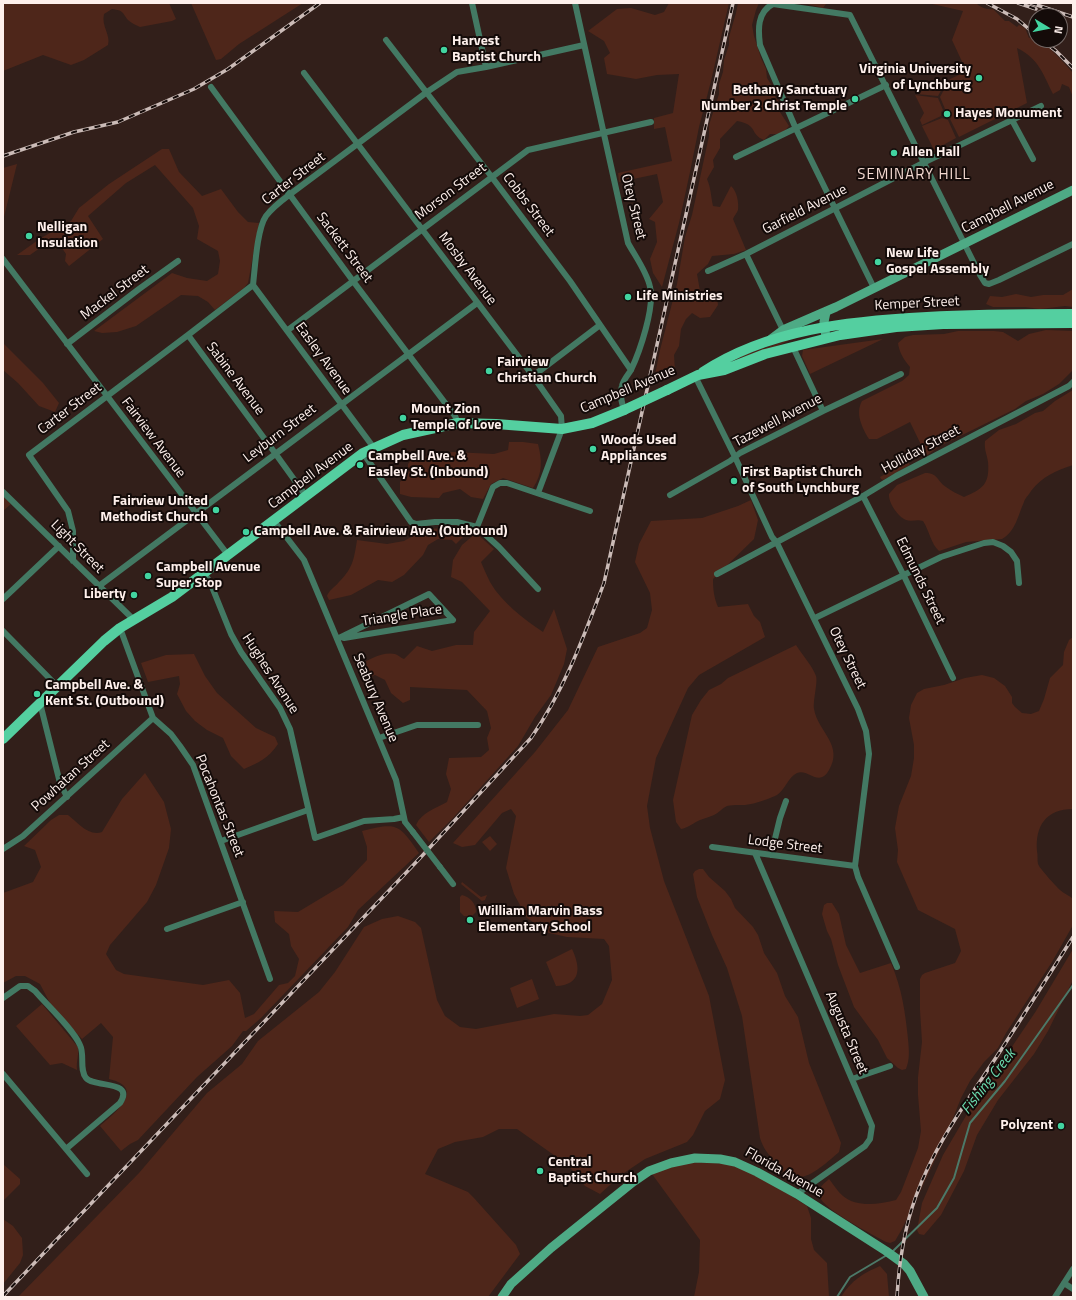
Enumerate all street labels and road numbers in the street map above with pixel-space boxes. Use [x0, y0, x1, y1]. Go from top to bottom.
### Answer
street label: Carter Street [259, 149, 329, 209]
street label: Morson Street [412, 160, 490, 224]
street label: Cobbs Street [499, 170, 557, 240]
street label: Otey Street [617, 172, 649, 242]
street label: Campbell Avenue [959, 176, 1057, 238]
street label: Garfield Avenue [760, 181, 850, 239]
street label: Sackett Street [312, 210, 376, 286]
street label: Mosby Avenue [434, 229, 500, 309]
street label: Mackel Street [78, 262, 152, 324]
street label: Kemper Street [874, 293, 960, 315]
street label: Easley Avenue [291, 320, 355, 398]
street label: Sabine Avenue [202, 339, 268, 419]
street label: Campbell Avenue [578, 362, 678, 418]
street label: Carter Street [35, 380, 105, 438]
street label: Tazewell Avenue [731, 391, 825, 451]
street label: Fairview Avenue [117, 395, 189, 481]
street label: Leyburn Street [240, 401, 320, 467]
street label: Holliday Street [879, 422, 963, 478]
street label: Campbell Avenue [265, 439, 357, 513]
street label: Light Street [47, 517, 107, 577]
street label: Edmunds Street [892, 535, 948, 627]
street label: Triangle Place [361, 601, 443, 631]
street label: Otey Street [825, 624, 869, 692]
street label: Hughes Avenue [238, 631, 302, 717]
street label: Seabury Avenue [349, 651, 401, 745]
street label: Powhatan Street [28, 737, 114, 815]
street label: Pocahontas Street [191, 752, 247, 860]
street label: Lodge Street [747, 832, 823, 858]
street label: Augusta Street [821, 989, 871, 1077]
street label: Florida Avenue [742, 1145, 826, 1201]

